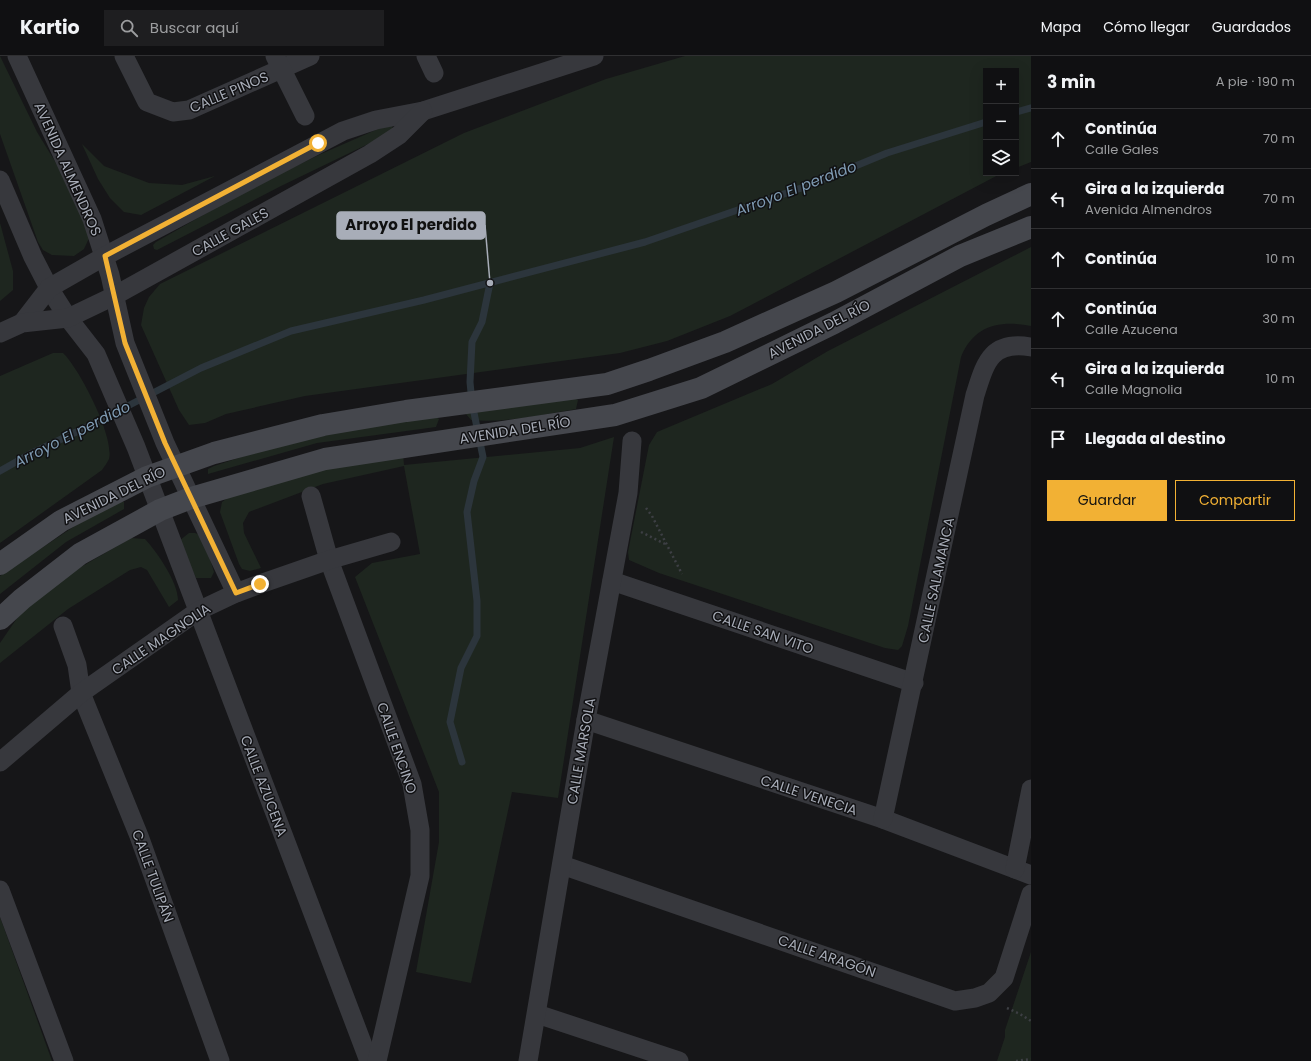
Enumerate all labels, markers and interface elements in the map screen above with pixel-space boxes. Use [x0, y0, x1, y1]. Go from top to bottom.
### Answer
search box [104, 10, 384, 46]
text: Kartio [20, 14, 80, 41]
icon: search [118, 17, 140, 39]
text: Buscar aquí [150, 17, 239, 38]
text: Mapa [1041, 17, 1081, 37]
text: Cómo llegar [1103, 17, 1190, 37]
text: Guardados [1212, 17, 1291, 37]
street label: CALLE PINOS [186, 66, 272, 118]
map controls [983, 68, 1019, 176]
button: + [983, 68, 1019, 104]
text: 3 min [1047, 70, 1095, 94]
text: A pie · 190 m [1216, 72, 1295, 91]
street label: AVENIDA ALMENDROS [29, 99, 107, 239]
button: − [983, 104, 1019, 140]
text: Continúa [1085, 118, 1157, 139]
icon: ahead [1047, 128, 1069, 150]
text: 70 m [1263, 129, 1295, 148]
route start [309, 134, 327, 152]
button: layers [983, 140, 1019, 176]
text: Calle Gales [1085, 140, 1159, 159]
water label: Arroyo El perdido [732, 155, 859, 221]
text: Gira a la izquierda [1085, 178, 1224, 199]
icon: left [1047, 188, 1069, 210]
text: 70 m [1263, 189, 1295, 208]
text: Avenida Almendros [1085, 200, 1212, 219]
street label: CALLE GALES [188, 203, 272, 261]
callout: Arroyo El perdido [337, 212, 485, 239]
text: Arroyo El perdido [345, 214, 477, 235]
icon: ahead [1047, 248, 1069, 270]
text: Continúa [1085, 248, 1157, 269]
text: 10 m [1266, 249, 1295, 268]
street label: AVENIDA DEL RÍO [764, 295, 874, 363]
text: Continúa [1085, 298, 1157, 319]
icon: ahead [1047, 308, 1069, 330]
text: 30 m [1262, 309, 1295, 328]
text: Calle Azucena [1085, 320, 1178, 339]
text: Gira a la izquierda [1085, 358, 1224, 379]
icon: left [1047, 368, 1069, 390]
text: 10 m [1266, 369, 1295, 388]
text: Calle Magnolia [1085, 380, 1182, 399]
water label: Arroyo El perdido [9, 396, 134, 473]
street label: AVENIDA DEL RÍO [458, 411, 572, 449]
icon: arrive [1047, 428, 1069, 450]
text: Llegada al destino [1085, 428, 1226, 449]
street label: AVENIDA DEL RÍO [59, 461, 169, 529]
button: Guardar [1047, 480, 1167, 521]
button: Compartir [1175, 480, 1295, 521]
street label: CALLE SALAMANCA [913, 515, 959, 645]
route end [251, 575, 269, 593]
street label: CALLE MAGNOLIA [108, 598, 214, 680]
street label: CALLE SAN VITO [710, 605, 816, 659]
street label: CALLE MARSOLA [562, 696, 600, 806]
street label: CALLE ENCINO [372, 700, 422, 796]
street label: CALLE AZUCENA [235, 732, 293, 840]
street label: CALLE VENECIA [758, 770, 860, 820]
street label: CALLE TULIPÁN [127, 827, 179, 925]
street label: CALLE ARAGÓN [775, 930, 879, 982]

